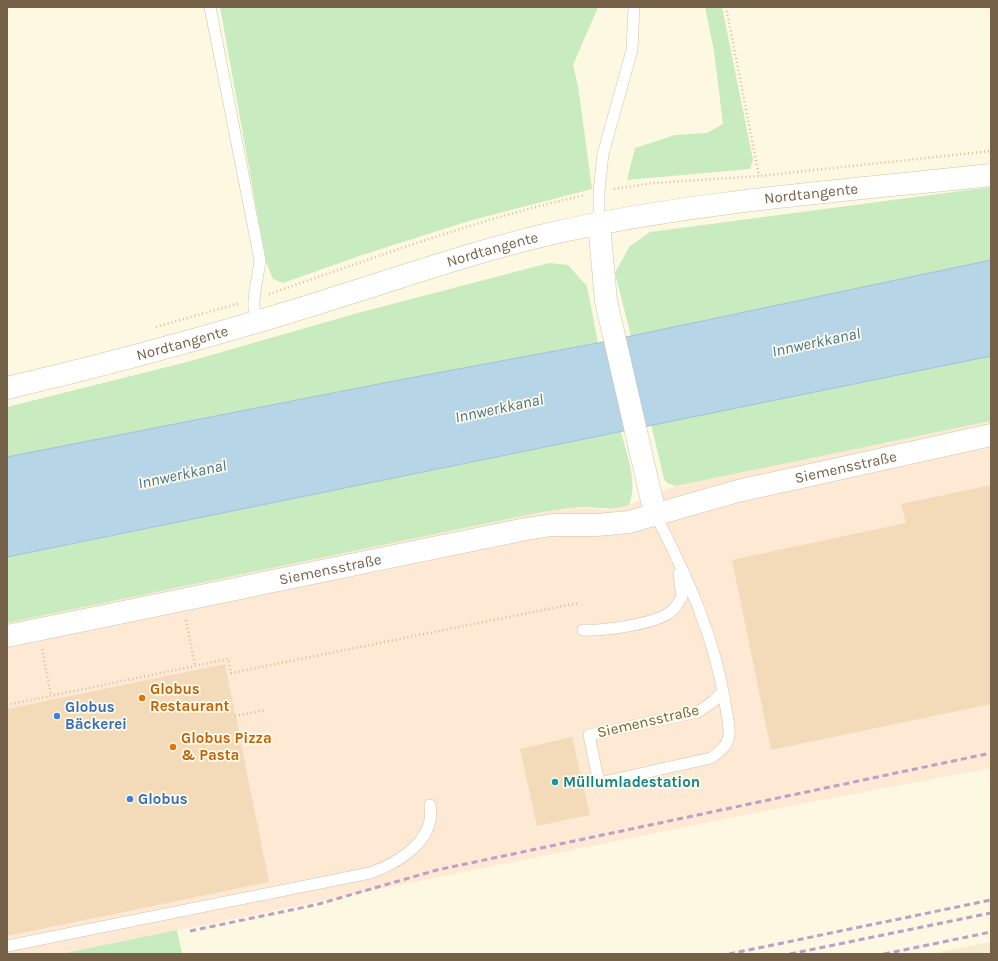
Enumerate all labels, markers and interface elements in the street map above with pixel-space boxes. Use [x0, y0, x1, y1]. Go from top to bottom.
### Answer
street label: Nordtangente [763, 180, 859, 208]
street label: Nordtangente [444, 228, 540, 271]
street label: Nordtangente [135, 322, 230, 364]
water label: Innwerkkanal [770, 323, 862, 361]
water label: Innwerkkanal [453, 389, 545, 427]
street label: Siemensstraße [793, 447, 898, 487]
water label: Innwerkkanal [136, 455, 228, 493]
street label: Siemensstraße [277, 550, 383, 589]
place label: Globus Restaurant [150, 680, 230, 715]
marker: Globus Restaurant [137, 693, 147, 703]
place label: Globus Bäckerei [65, 698, 127, 733]
street label: Siemensstraße [595, 701, 701, 741]
marker: Globus Bäckerei [52, 711, 62, 721]
place label: Globus Pizza & Pasta [181, 729, 272, 764]
marker: Globus Pizza & Pasta [168, 742, 178, 752]
place label: Müllumladestation [563, 773, 700, 791]
marker: Müllumladestation [550, 777, 560, 787]
place label: Globus [138, 790, 188, 808]
marker: Globus [125, 794, 135, 804]

